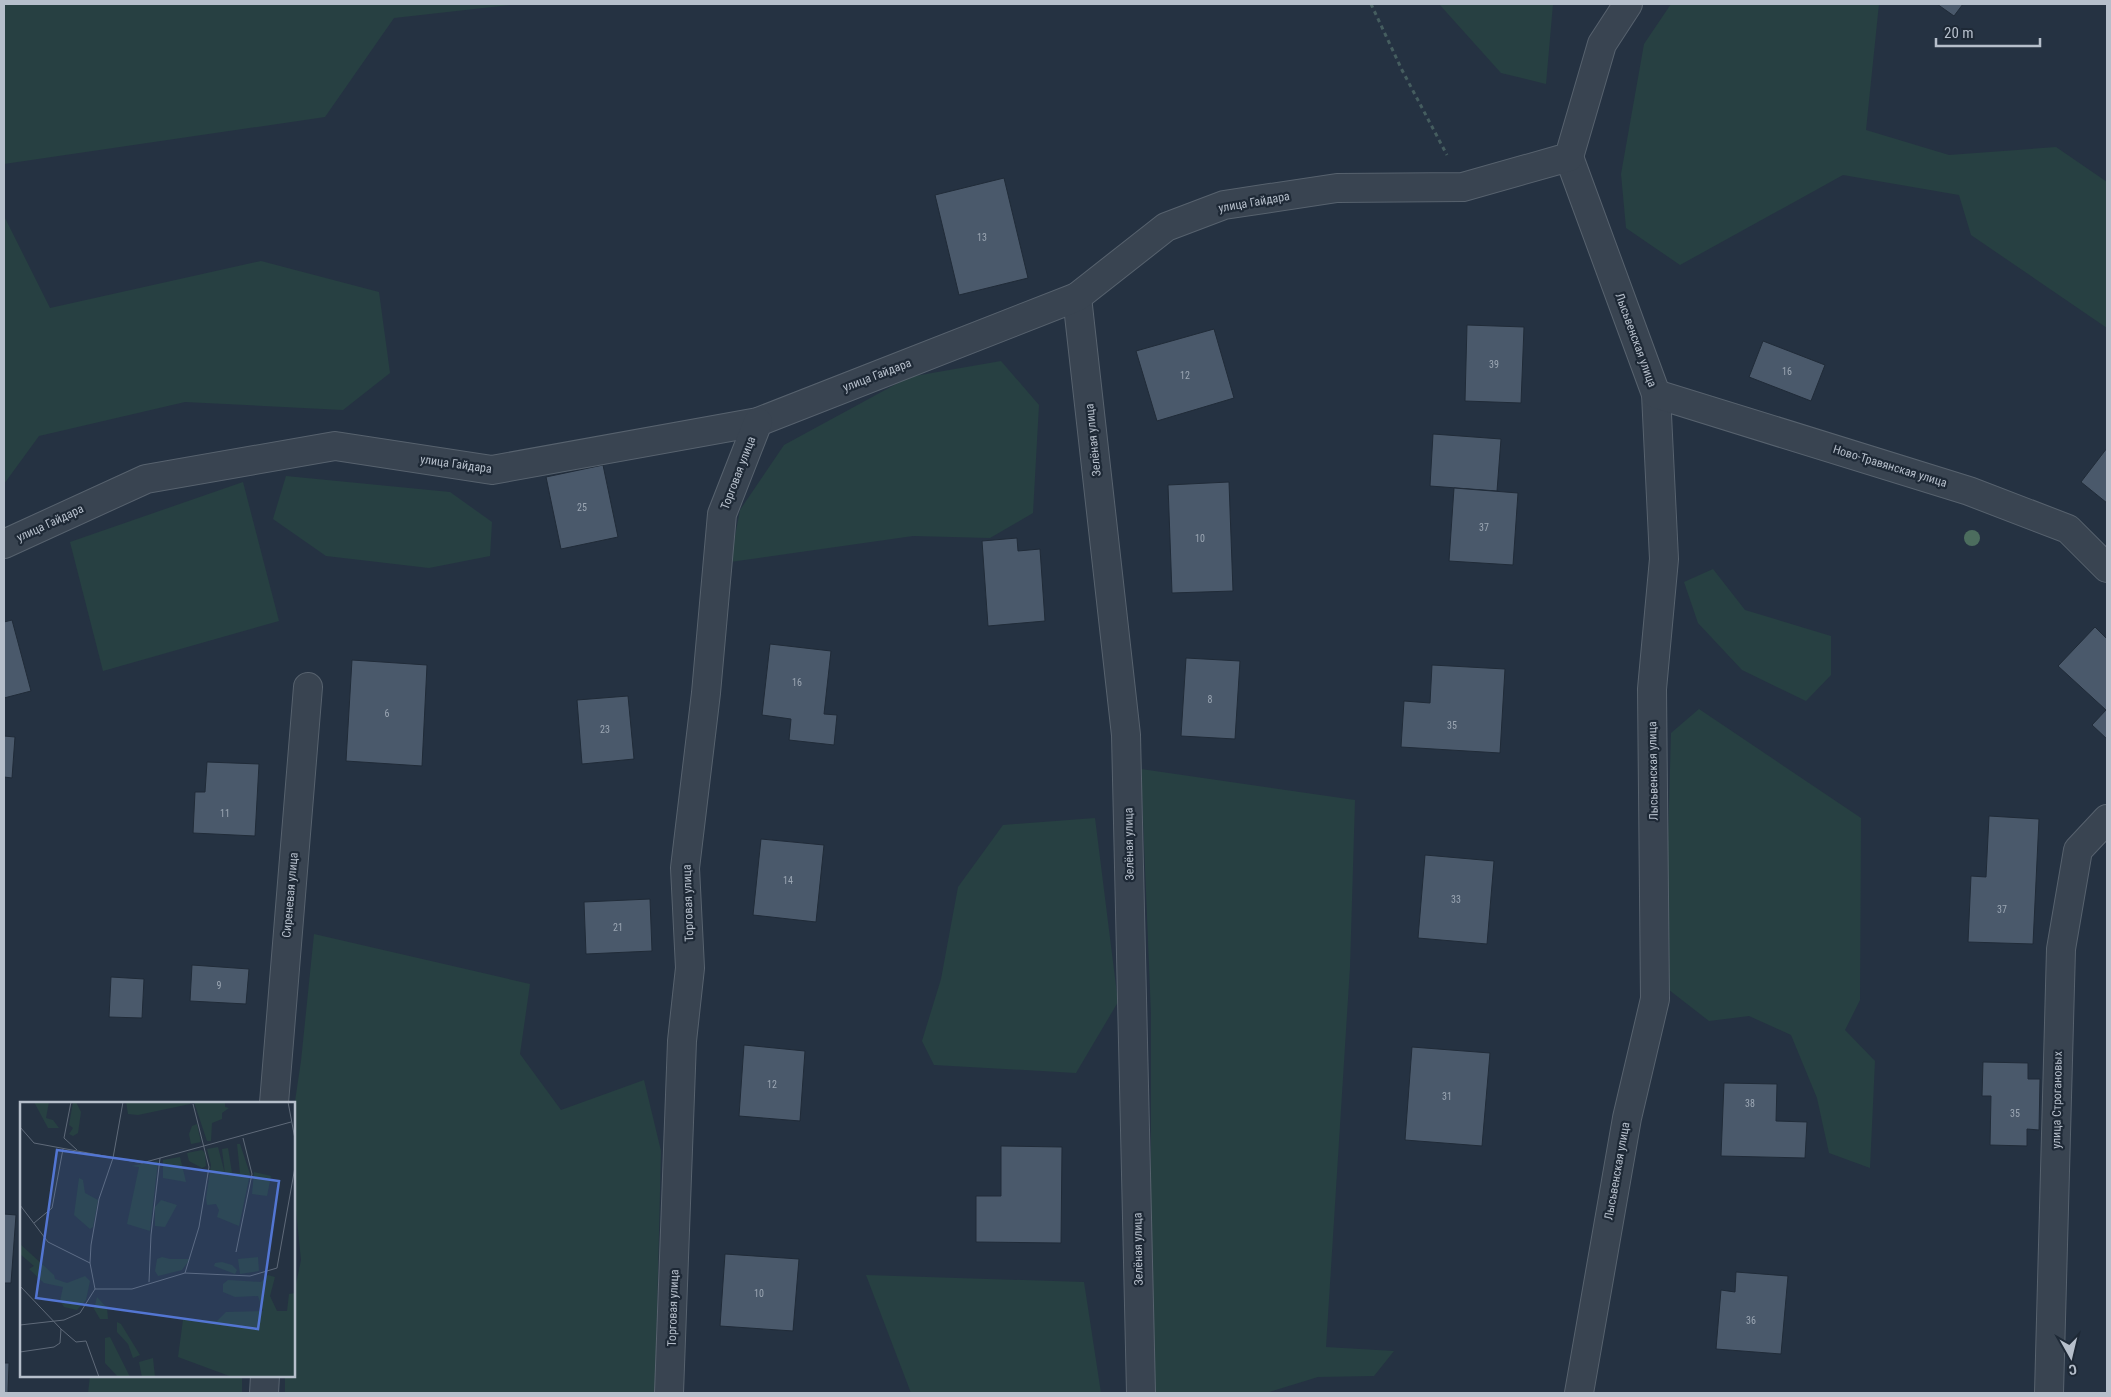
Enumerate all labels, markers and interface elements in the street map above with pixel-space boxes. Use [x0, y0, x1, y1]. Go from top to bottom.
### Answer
scale bar [1936, 15, 2040, 47]
text: 20 m [1944, 24, 1974, 42]
street label: улица Гайдара [1217, 189, 1291, 215]
house number: 13 [977, 232, 987, 243]
street label: Лысьвенская улица [1612, 291, 1660, 389]
street label: улица Гайдара [841, 355, 913, 394]
house number: 39 [1489, 359, 1499, 370]
house number: 16 [1782, 366, 1792, 377]
house number: 12 [1180, 370, 1190, 381]
street label: Зелёная улица [1082, 403, 1104, 477]
street label: Торговая улица [718, 434, 758, 512]
street label: Ново-Травянская улица [1831, 442, 1949, 490]
street label: улица Гайдара [419, 452, 493, 476]
street label: улица Гайдара [14, 501, 86, 545]
house number: 25 [577, 502, 587, 513]
house number: 37 [1479, 522, 1489, 533]
house number: 10 [1195, 533, 1205, 544]
house number: 16 [792, 677, 802, 688]
house number: 8 [1208, 694, 1213, 705]
house number: 6 [385, 708, 390, 719]
house number: 35 [1447, 720, 1457, 731]
street label: Лысьвенская улица [1645, 721, 1661, 821]
house number: 23 [600, 724, 610, 735]
street label: Зелёная улица [1121, 807, 1137, 881]
house number: 11 [220, 808, 230, 819]
street label: Сиреневая улица [279, 852, 301, 938]
street label: Торговая улица [680, 864, 696, 942]
house number: 14 [783, 875, 793, 886]
house number: 33 [1451, 894, 1461, 905]
house number: 37 [1997, 904, 2007, 915]
house number: 21 [613, 922, 623, 933]
house number: 9 [217, 980, 222, 991]
street label: улица Строгановых [2049, 1051, 2065, 1149]
house number: 12 [767, 1079, 777, 1090]
house number: 31 [1442, 1091, 1452, 1102]
house number: 38 [1745, 1098, 1755, 1109]
inset map [20, 1102, 295, 1377]
house number: 35 [2010, 1108, 2020, 1119]
street label: Лысьвенская улица [1601, 1121, 1633, 1221]
street label: Зелёная улица [1130, 1212, 1146, 1286]
street label: Торговая улица [665, 1269, 681, 1347]
house number: 10 [754, 1288, 764, 1299]
house number: 36 [1746, 1315, 1756, 1326]
north arrow [2046, 1332, 2096, 1382]
text: С [2068, 1361, 2078, 1378]

